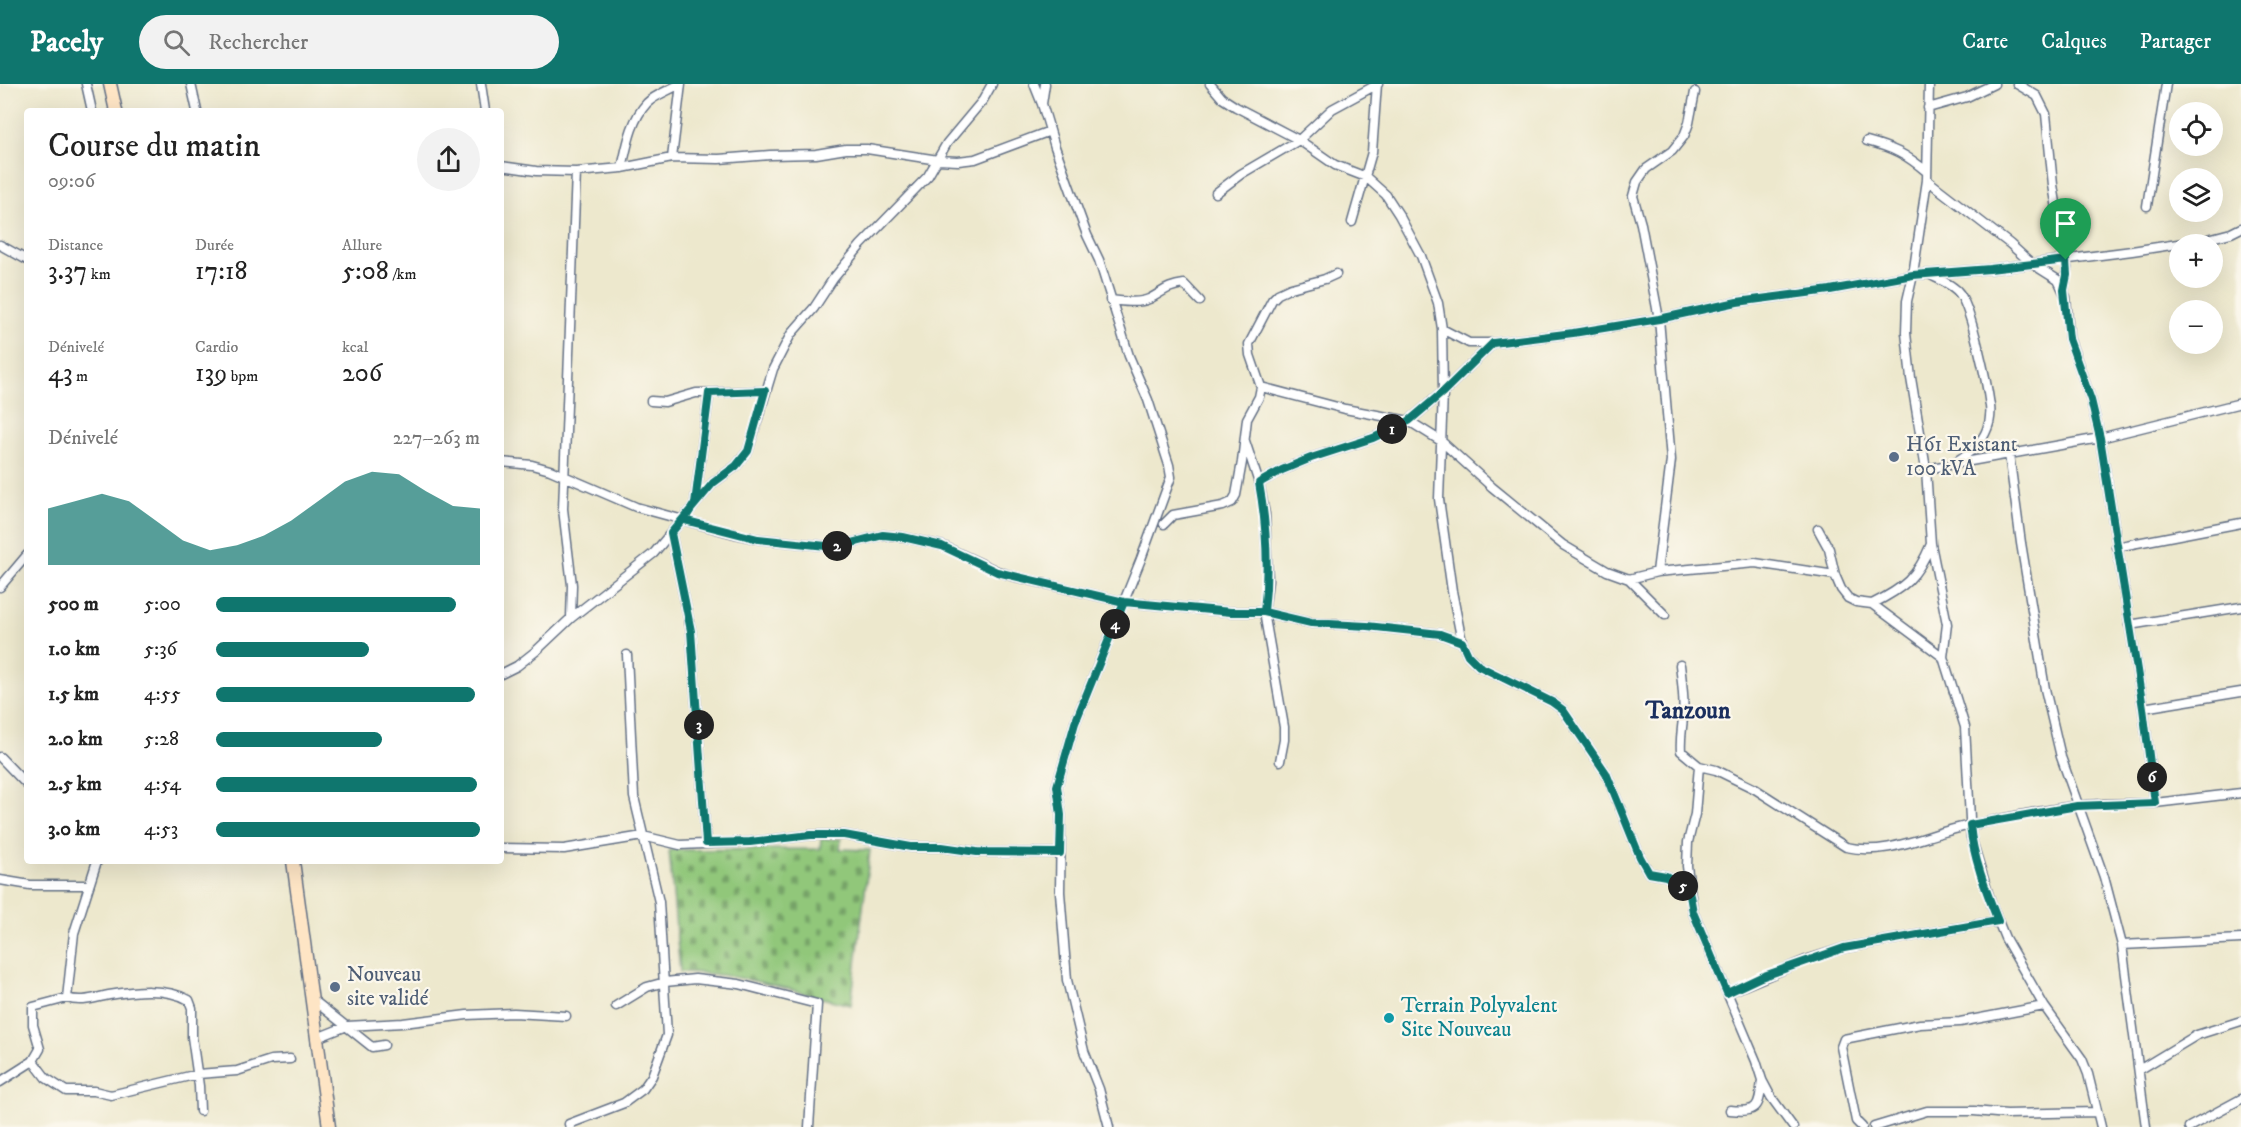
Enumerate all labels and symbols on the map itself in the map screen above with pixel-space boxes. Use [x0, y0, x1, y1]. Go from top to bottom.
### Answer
pin [2040, 198, 2091, 260]
pin: 1 [1377, 414, 1407, 444]
place label: H61 Existant 100 kVA [1906, 432, 2018, 482]
marker: H61 Existant 100 kVA [1887, 450, 1901, 464]
pin: 2 [822, 531, 852, 561]
pin: 4 [1100, 609, 1130, 639]
district label: Tanzoun [1645, 696, 1731, 726]
pin: 3 [684, 710, 714, 740]
pin: 6 [2137, 762, 2167, 792]
pin: 5 [1668, 871, 1698, 901]
place label: Nouveau site validé [347, 962, 429, 1012]
marker: Nouveau site validé [328, 980, 342, 994]
place label: Terrain Polyvalent Site Nouveau [1401, 993, 1558, 1043]
marker: Terrain Polyvalent Site Nouveau [1382, 1011, 1396, 1025]

